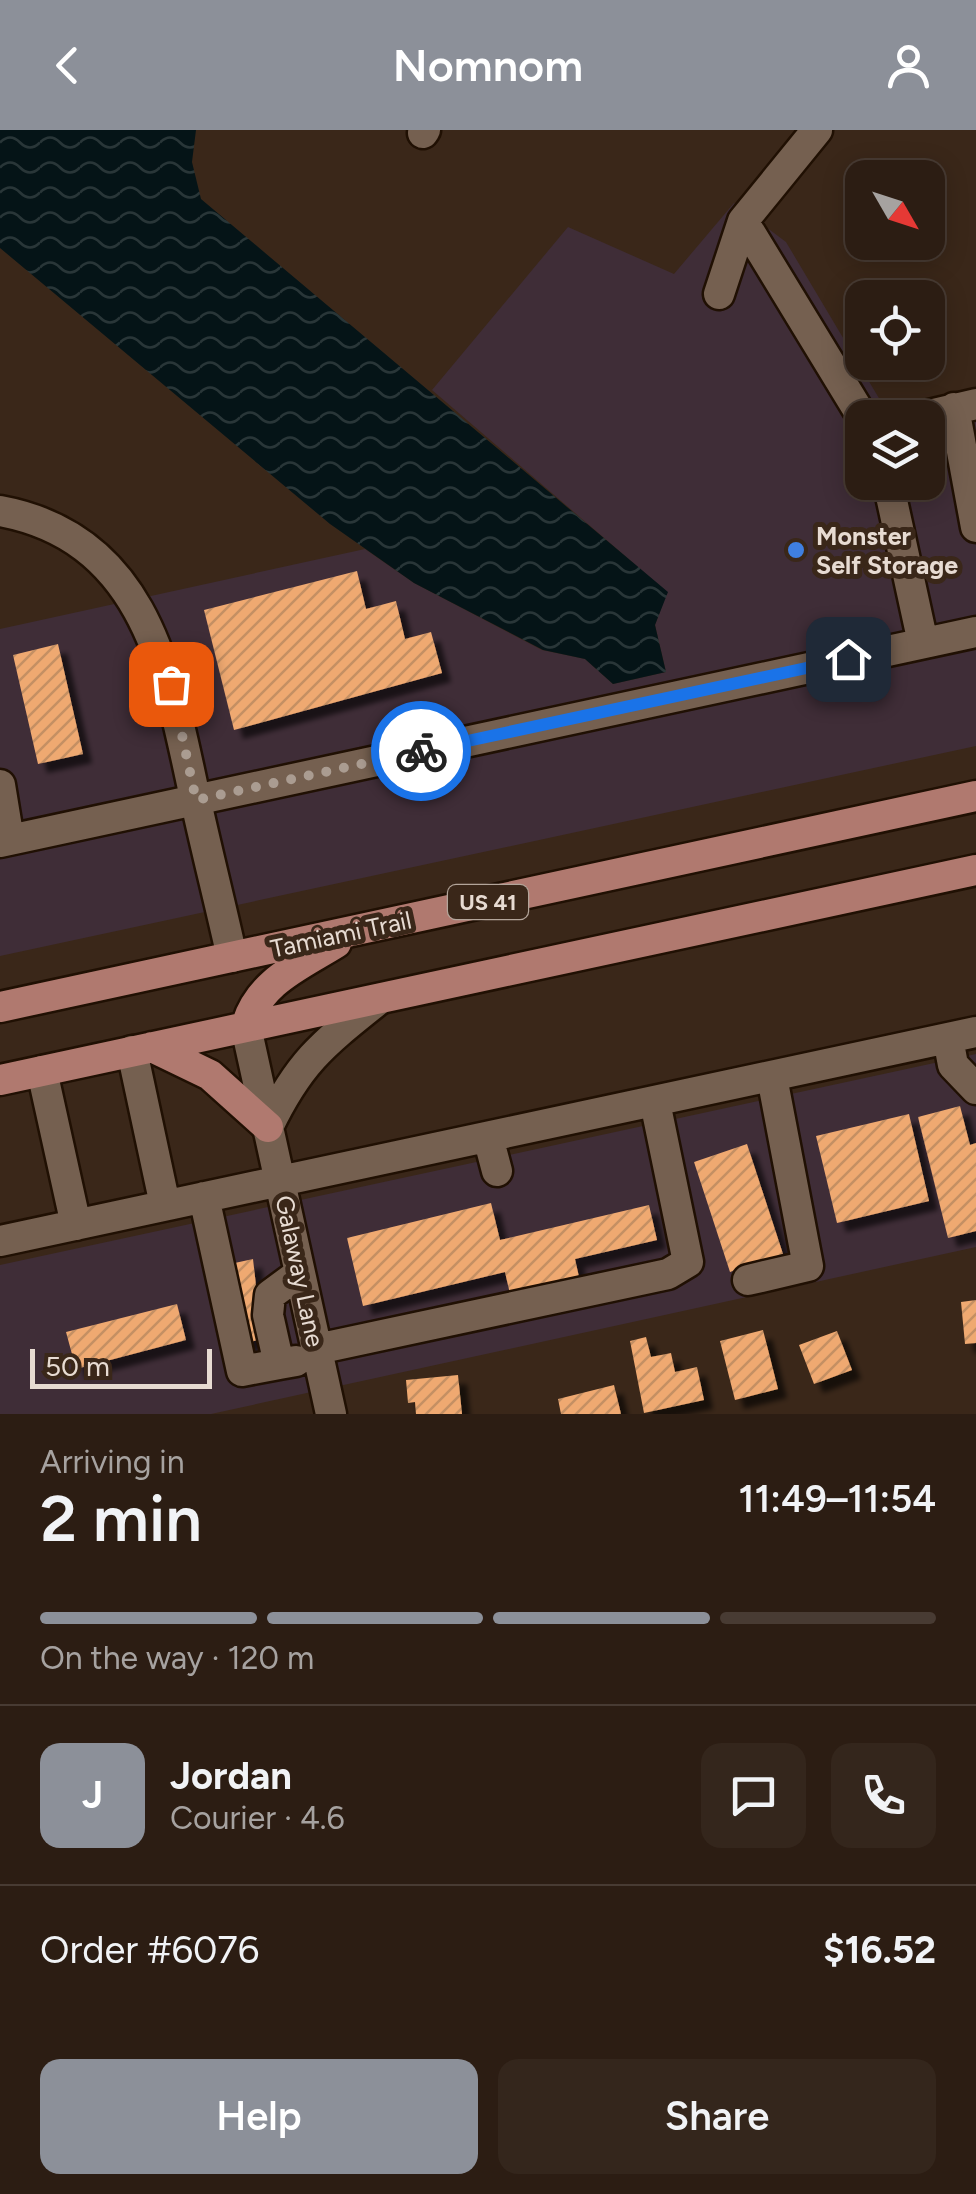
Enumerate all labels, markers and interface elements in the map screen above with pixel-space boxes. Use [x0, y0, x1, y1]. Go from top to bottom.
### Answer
icon: back [40, 38, 95, 93]
text: Nomnom [393, 38, 583, 92]
icon: person [881, 38, 936, 93]
north arrow [845, 160, 945, 260]
map controls [845, 160, 945, 500]
button: locate [845, 280, 945, 380]
button: layers [845, 400, 945, 500]
place label: Monster Self Storage [816, 521, 958, 580]
marker: Monster Self Storage [785, 539, 807, 561]
pin [806, 617, 891, 702]
icon: home [821, 632, 876, 687]
pin [129, 642, 214, 727]
icon: bag [144, 657, 199, 712]
courier [371, 701, 471, 801]
icon: bike [394, 724, 449, 779]
road number: US 41 [448, 885, 528, 919]
street label: Tamiami Trail [268, 904, 414, 964]
street label: Galaway Lane [269, 1192, 331, 1350]
scale bar [30, 1344, 212, 1388]
text: 50 m [45, 1349, 110, 1383]
text: Arriving in [40, 1443, 185, 1481]
text: 11:49–11:54 [738, 1476, 936, 1522]
text: 2 min [40, 1479, 202, 1557]
text: On the way · 120 m [40, 1639, 314, 1677]
button: chat [701, 1743, 806, 1848]
button: phone [831, 1743, 936, 1848]
text: Jordan [170, 1753, 292, 1799]
text: J [82, 1772, 103, 1818]
text: Courier · 4.6 [170, 1799, 345, 1837]
text: Order #6076 [40, 1927, 259, 1973]
text: $16.52 [823, 1927, 936, 1973]
button: Help [40, 2059, 478, 2174]
button: Share [498, 2059, 936, 2174]

